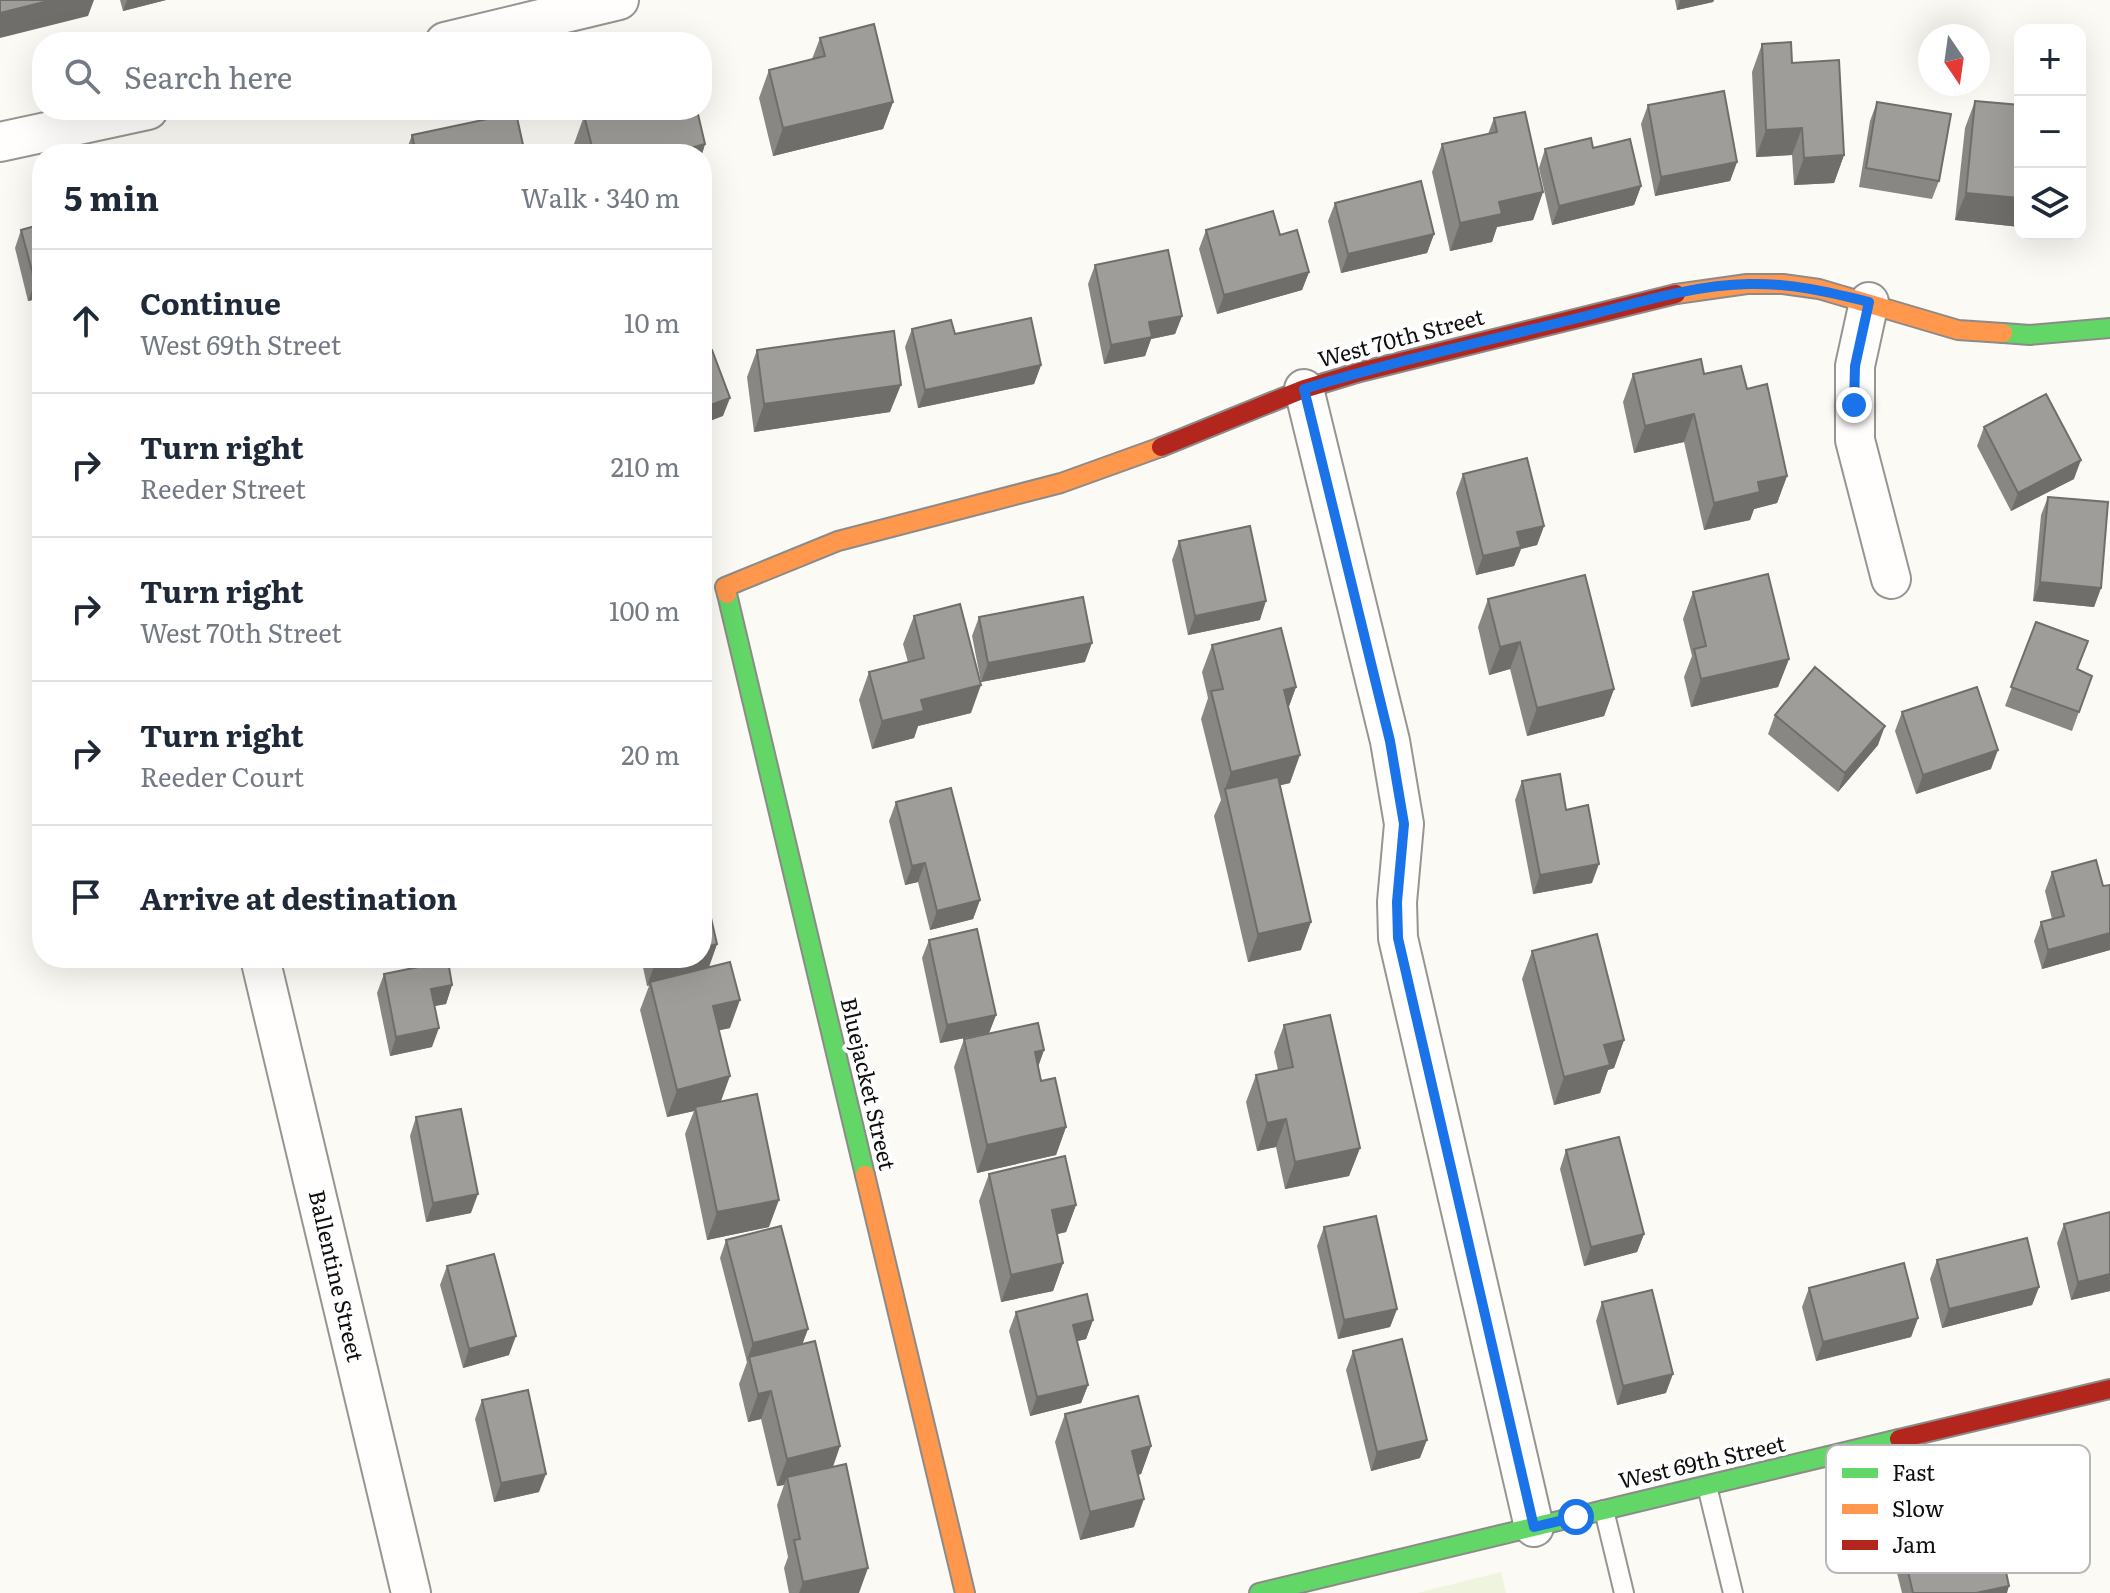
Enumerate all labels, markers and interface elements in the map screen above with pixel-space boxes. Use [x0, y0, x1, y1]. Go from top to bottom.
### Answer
north arrow [1918, 24, 1990, 96]
map controls [2014, 24, 2086, 240]
button: + [2014, 24, 2086, 96]
search box [32, 32, 712, 120]
icon: search [60, 54, 104, 98]
text: Search here [124, 54, 292, 98]
button: − [2014, 96, 2086, 168]
button: layers [2014, 168, 2086, 240]
text: 5 min [64, 171, 159, 221]
text: Walk · 340 m [521, 177, 680, 216]
text: Continue [140, 280, 281, 324]
street label: West 70th Street [1314, 298, 1487, 375]
icon: ahead [64, 299, 108, 343]
text: 10 m [624, 302, 680, 341]
text: West 69th Street [140, 324, 341, 363]
route end [1836, 387, 1872, 423]
text: Turn right [140, 424, 304, 468]
icon: right [64, 443, 108, 487]
text: 210 m [611, 446, 680, 485]
text: Reeder Street [140, 468, 306, 507]
text: Turn right [140, 568, 304, 612]
icon: right [64, 587, 108, 631]
text: 100 m [609, 590, 680, 629]
text: West 70th Street [140, 612, 342, 651]
text: Turn right [140, 712, 304, 756]
icon: right [64, 731, 108, 775]
text: 20 m [621, 734, 680, 773]
text: Reeder Court [140, 756, 304, 795]
icon: arrive [64, 875, 108, 919]
text: Arrive at destination [140, 875, 457, 919]
street label: Bluejacket Street [834, 994, 905, 1173]
street label: Ballentine Street [302, 1186, 373, 1365]
street label: West 69th Street [1615, 1425, 1788, 1496]
legend [1826, 1445, 2090, 1573]
text: Fast [1892, 1455, 1935, 1488]
text: Slow [1892, 1491, 1944, 1524]
route start [1558, 1499, 1594, 1535]
text: Jam [1892, 1527, 1936, 1560]

